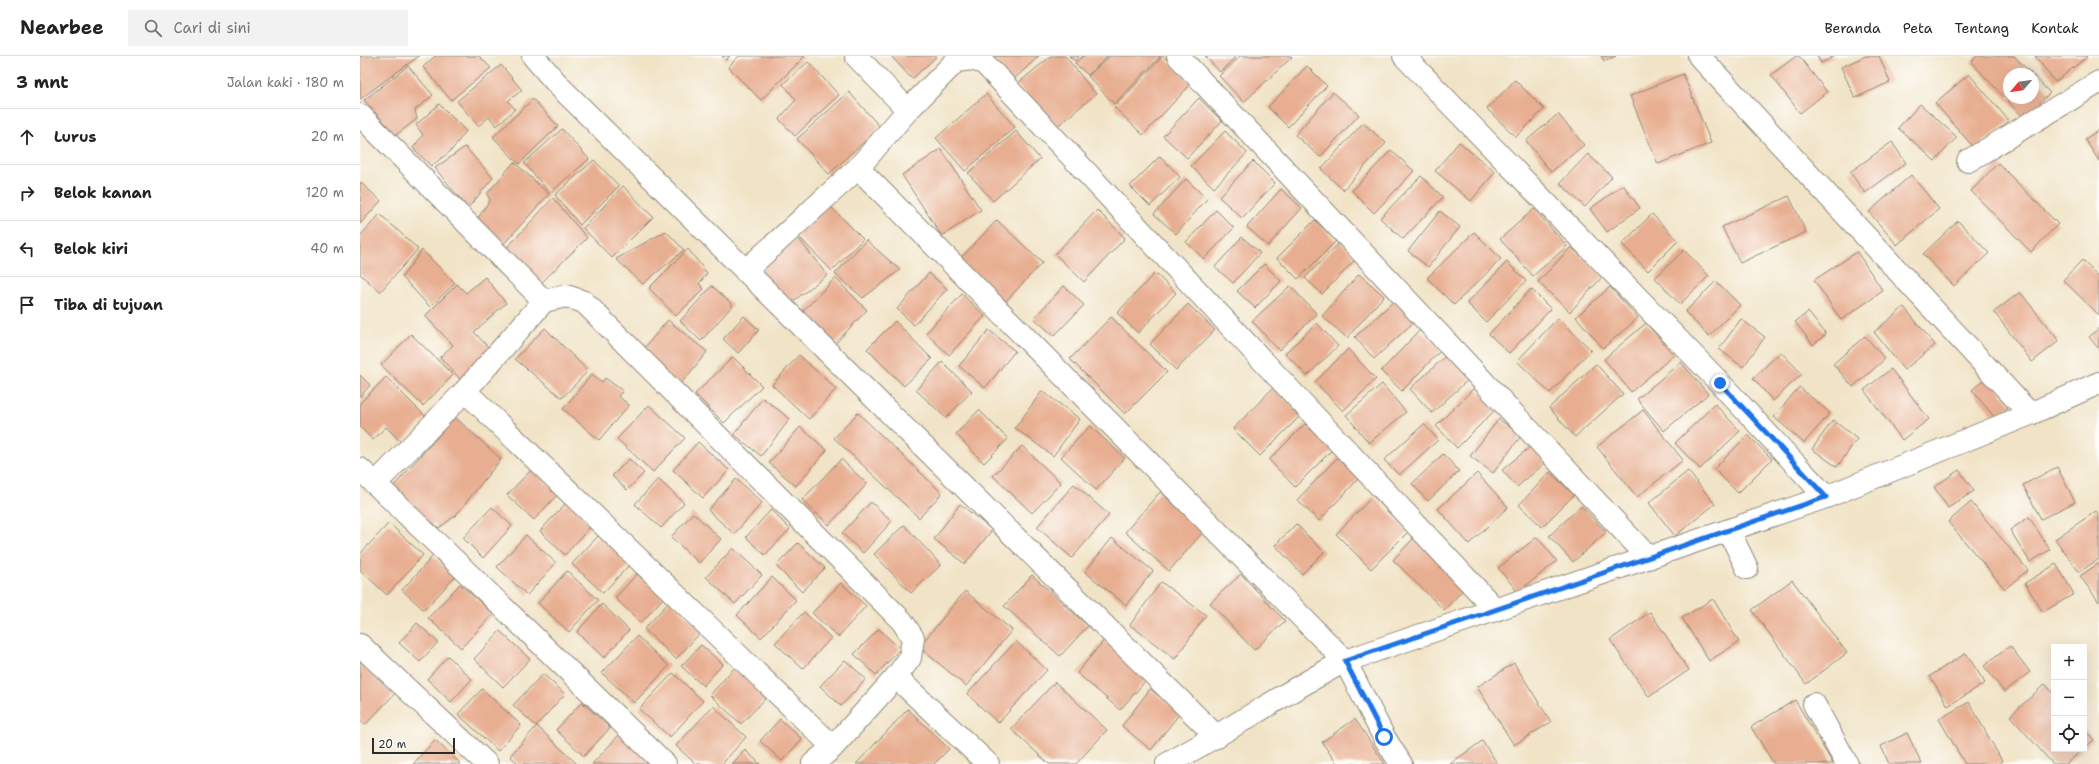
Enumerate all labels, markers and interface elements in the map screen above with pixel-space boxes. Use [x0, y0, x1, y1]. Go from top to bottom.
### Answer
search box [128, 10, 408, 46]
text: Nearbee [20, 15, 104, 40]
icon: search [142, 17, 164, 39]
text: Cari di sini [174, 18, 251, 38]
text: Beranda [1824, 19, 1881, 37]
text: Peta [1903, 19, 1933, 37]
text: Tentang [1955, 19, 2009, 37]
text: Kontak [2031, 19, 2079, 37]
north arrow [2003, 68, 2039, 104]
text: 3 mnt [16, 71, 69, 93]
text: Jalan kaki · 180 m [227, 74, 344, 91]
icon: ahead [16, 126, 38, 148]
text: Lurus [54, 127, 96, 147]
text: 20 m [311, 128, 344, 145]
icon: right [16, 182, 38, 204]
text: Belok kanan [54, 183, 152, 203]
text: 120 m [306, 184, 344, 201]
icon: left [16, 238, 38, 260]
text: Belok kiri [54, 239, 128, 259]
text: 40 m [310, 240, 344, 257]
icon: arrive [16, 294, 38, 316]
text: Tiba di tujuan [54, 295, 163, 315]
route end [1711, 374, 1729, 392]
map controls [2051, 644, 2087, 752]
button: + [2051, 644, 2087, 680]
button: − [2051, 680, 2087, 716]
button: locate [2051, 716, 2087, 752]
route start [1375, 728, 1393, 746]
scale bar [372, 736, 455, 755]
text: 20 m [378, 737, 406, 752]

